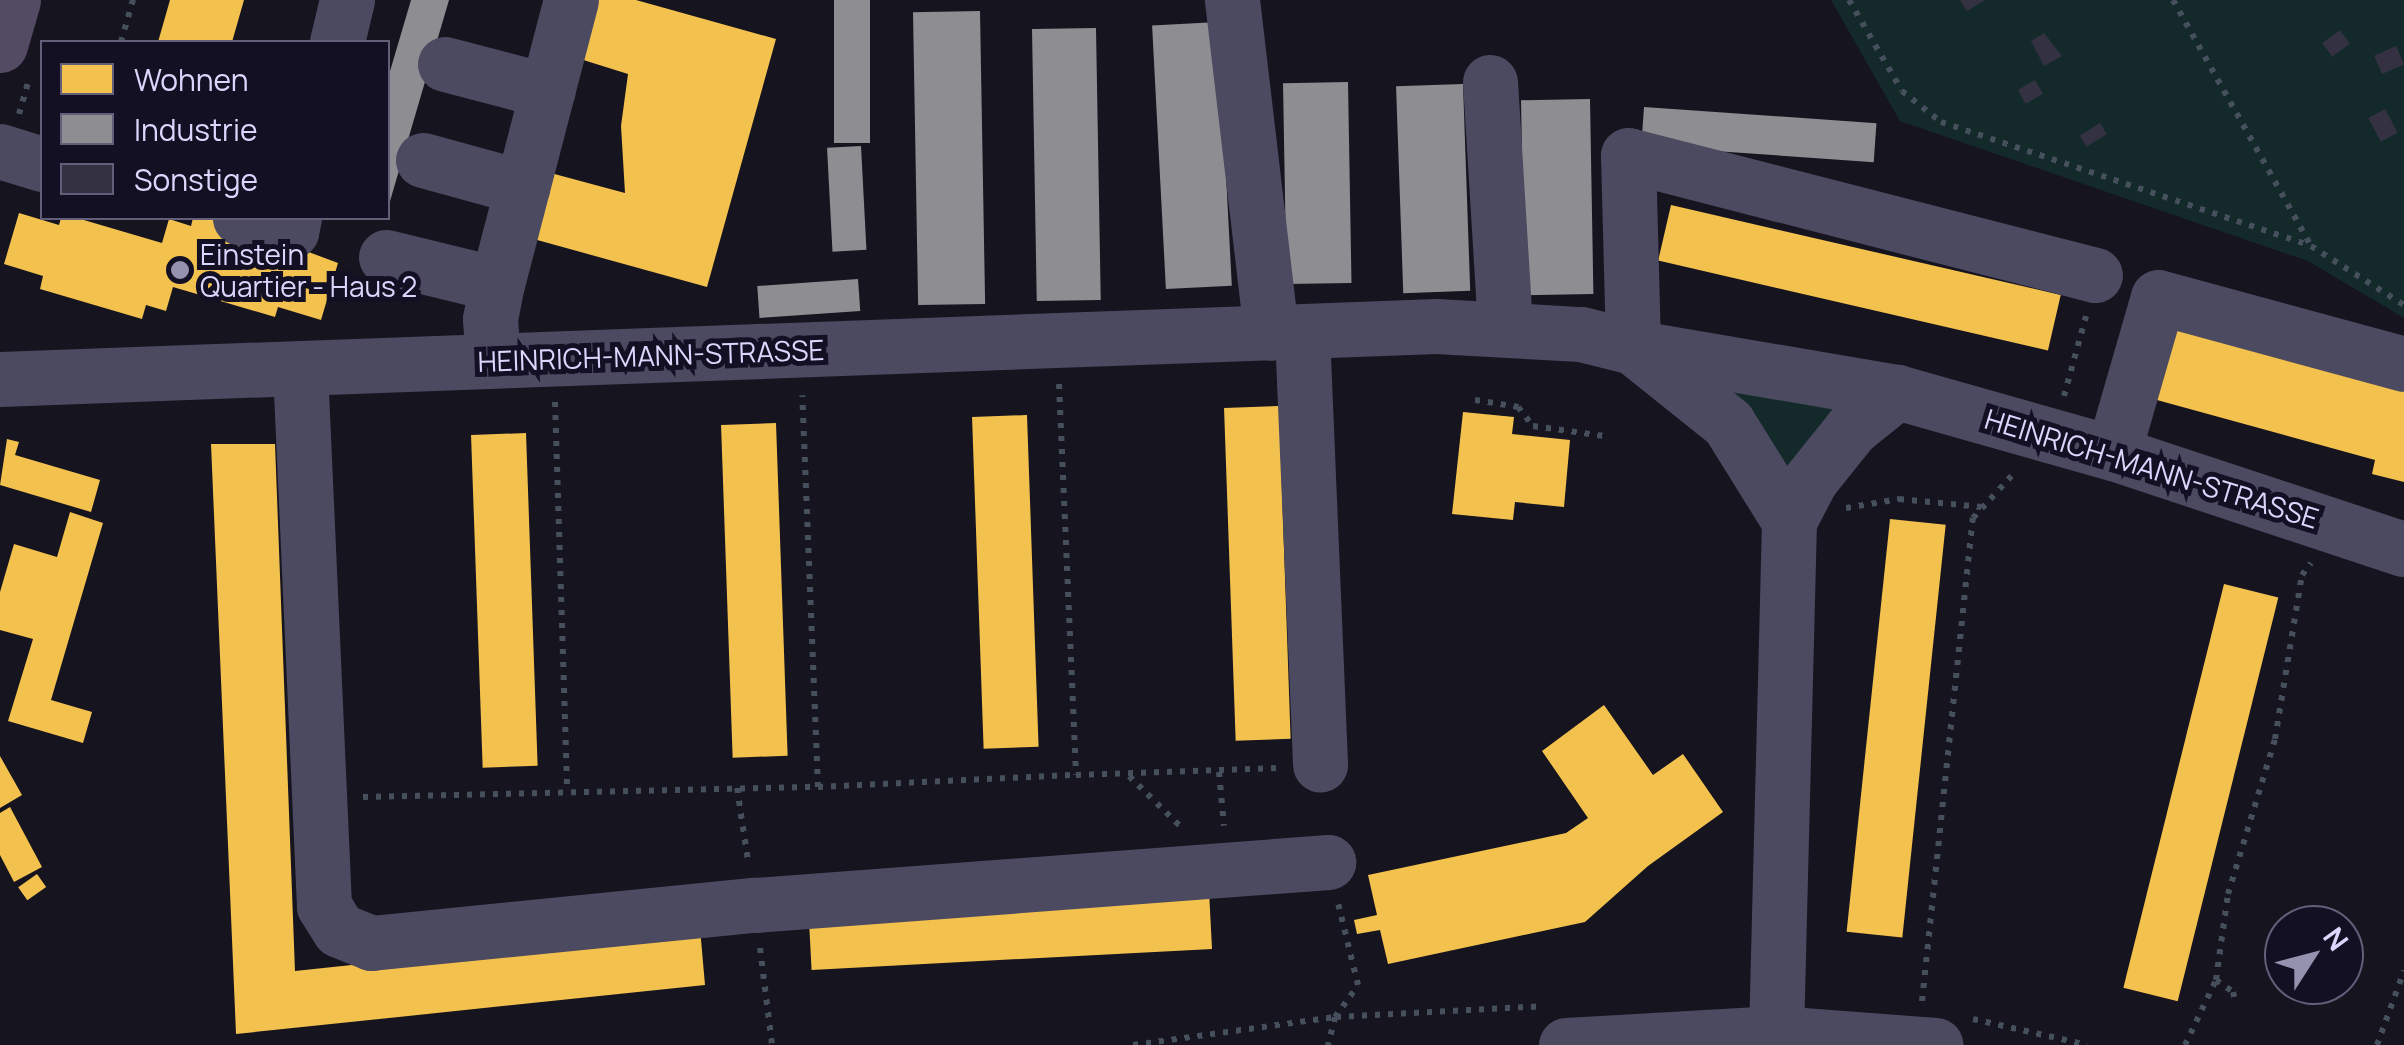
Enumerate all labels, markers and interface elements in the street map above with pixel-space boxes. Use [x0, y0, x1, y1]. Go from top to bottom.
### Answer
legend [40, 40, 390, 220]
text: Wohnen [134, 59, 248, 100]
text: Industrie [134, 109, 257, 150]
text: Sonstige [134, 159, 258, 200]
place label: Einstein Quartier - Haus 2 [200, 237, 417, 303]
marker: Einstein Quartier - Haus 2 [169, 259, 191, 281]
street label: HEINRICH-MANN-STRASSE [477, 332, 825, 378]
street label: HEINRICH-MANN-STRASSE [1981, 401, 2323, 535]
north arrow [2264, 905, 2364, 1005]
text: N [2315, 919, 2358, 958]

